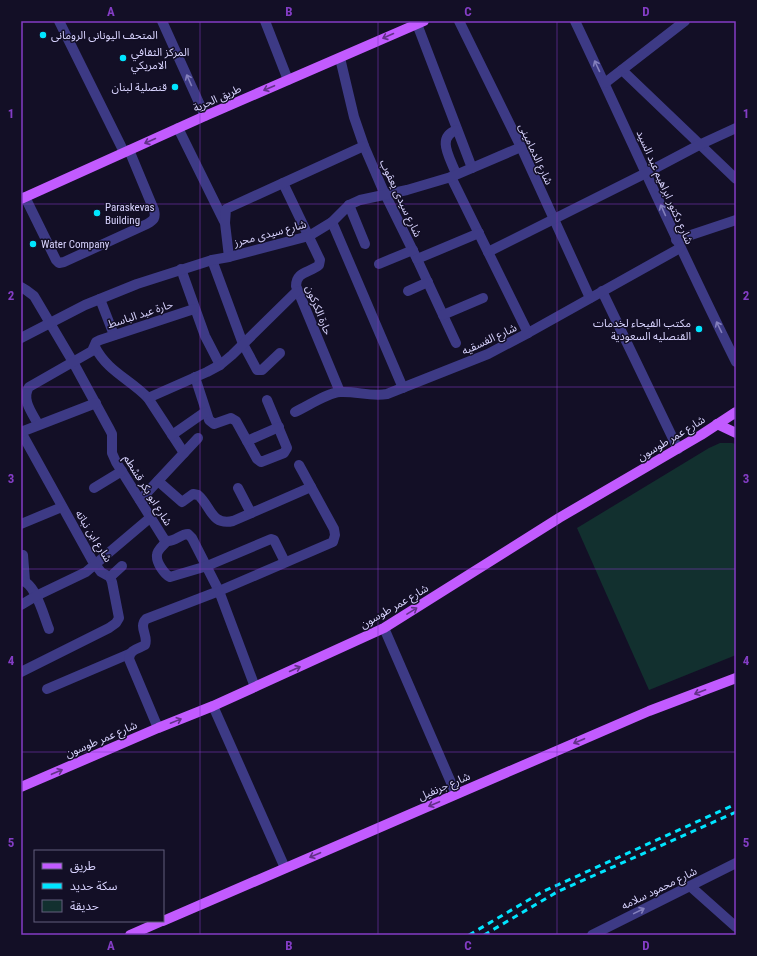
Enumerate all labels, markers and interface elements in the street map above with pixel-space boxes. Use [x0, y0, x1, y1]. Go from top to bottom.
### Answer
text: A [107, 4, 115, 19]
text: B [285, 4, 293, 19]
text: C [464, 4, 472, 19]
text: D [642, 4, 650, 19]
place label: المتحف اليونانى الرومانى [51, 29, 158, 42]
marker: المتحف اليونانى الرومانى [38, 30, 48, 40]
one-way arrow [382, 33, 394, 41]
place label: المركز الثقافي الامريكي [131, 46, 189, 75]
marker: المركز الثقافي الامريكي [118, 53, 128, 63]
one-way arrow [593, 61, 600, 73]
one-way arrow [185, 75, 192, 87]
place label: قنصلية لبنان [111, 81, 167, 94]
marker: قنصلية لبنان [170, 82, 180, 92]
street label: طريق الحرية [191, 82, 243, 115]
one-way arrow [263, 85, 275, 92]
text: 1 [8, 106, 14, 121]
text: 1 [743, 106, 749, 121]
street label: شارع الدمامينى [515, 122, 556, 188]
street label: شارع دكتور ابراهيم عبد السيد [632, 128, 696, 247]
one-way arrow [144, 138, 156, 145]
street label: شارع سيدى يعقوب [376, 157, 424, 240]
place label: Paraskevas Building [105, 201, 155, 227]
one-way arrow [659, 204, 666, 216]
marker: Paraskevas Building [92, 208, 102, 218]
street label: شارع سيدى محرز [231, 217, 308, 251]
place label: Water Company [41, 238, 110, 251]
marker: Water Company [28, 239, 38, 249]
street label: حارة الكركون [303, 283, 335, 337]
text: 2 [8, 288, 15, 303]
text: 2 [743, 288, 750, 303]
street label: حارة عبد الباسط [106, 298, 175, 331]
place label: مكتب الفيحاء لخدمات القنصليه السعودية [593, 317, 691, 343]
street label: شارع الفسقيه [460, 321, 520, 359]
one-way arrow [714, 322, 722, 334]
marker: مكتب الفيحاء لخدمات القنصليه السعودية [694, 324, 704, 334]
street label: شارع عمر طوسون [635, 413, 708, 465]
street label: شارع ابو بكر قشطم [119, 452, 175, 529]
text: 3 [8, 471, 14, 486]
text: 3 [743, 471, 749, 486]
street label: شارع ابن نباته [72, 508, 115, 565]
street label: شارع عمر طوسون [358, 581, 432, 632]
one-way arrow [406, 607, 417, 615]
text: 4 [8, 653, 15, 668]
text: 4 [743, 653, 750, 668]
one-way arrow [289, 664, 301, 672]
one-way arrow [694, 688, 706, 696]
one-way arrow [170, 716, 182, 724]
street label: شارع عمر طوسون [63, 718, 140, 761]
one-way arrow [574, 738, 586, 745]
one-way arrow [50, 768, 62, 775]
street label: شارع جرنفيل [416, 770, 473, 804]
one-way arrow [429, 800, 441, 808]
text: 5 [8, 835, 15, 850]
text: 5 [743, 835, 750, 850]
legend [34, 850, 164, 922]
one-way arrow [309, 852, 321, 859]
text: طريق [70, 859, 96, 874]
street label: شارع محمود سلامه [619, 864, 700, 913]
text: سكة حديد [70, 879, 118, 893]
text: حديقة [70, 899, 99, 913]
one-way arrow [633, 907, 645, 915]
text: A [107, 938, 115, 953]
text: B [285, 938, 293, 953]
text: C [464, 938, 472, 953]
text: D [642, 938, 650, 953]

